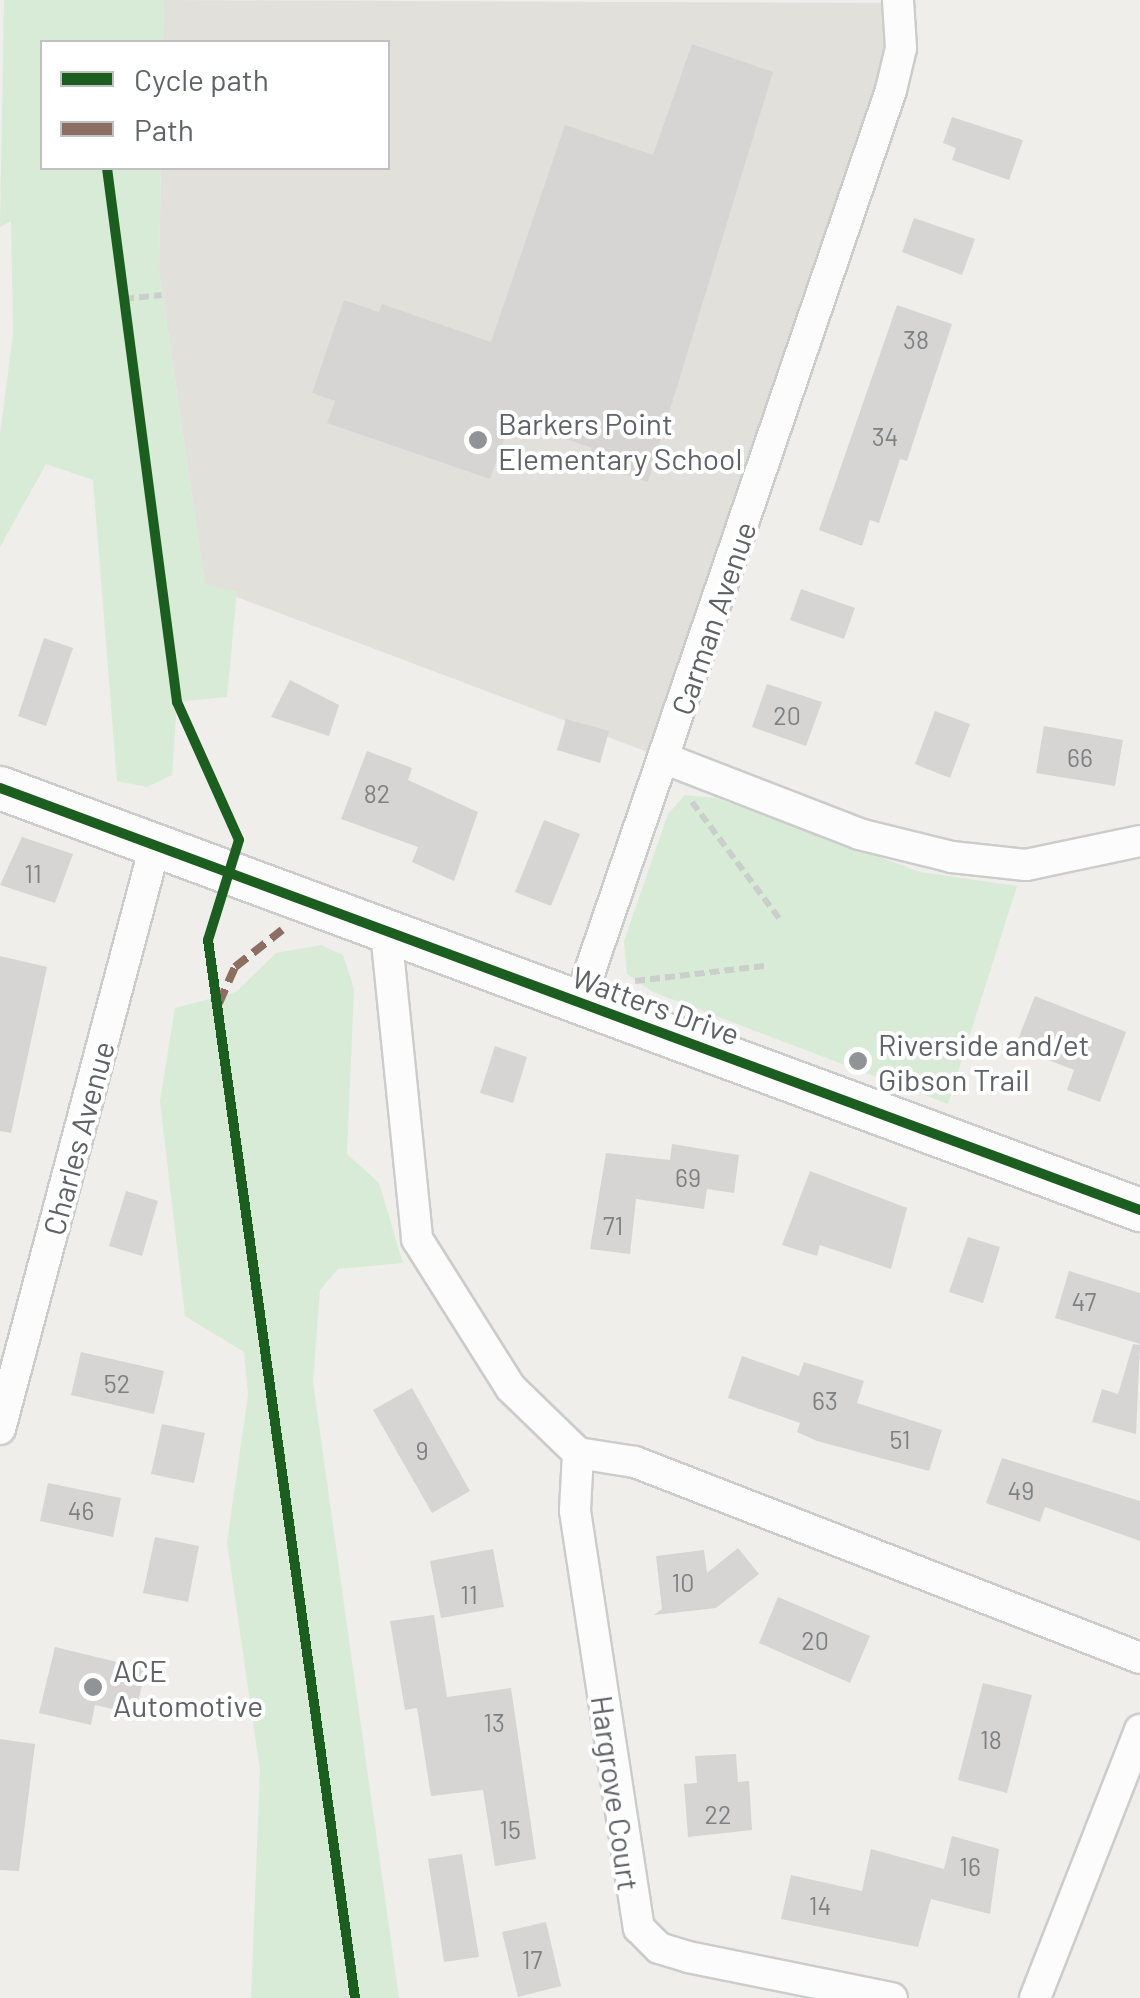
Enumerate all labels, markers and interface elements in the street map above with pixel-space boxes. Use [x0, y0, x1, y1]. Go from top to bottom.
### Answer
legend [40, 40, 390, 170]
text: Cycle path [134, 61, 269, 97]
text: Path [134, 111, 194, 147]
house number: 38 [903, 324, 929, 354]
place label: Barkers Point Elementary School [498, 405, 742, 476]
house number: 34 [872, 421, 898, 451]
marker: Barkers Point Elementary School [467, 429, 489, 451]
street label: Carman Avenue [663, 517, 763, 719]
house number: 20 [773, 700, 801, 730]
house number: 66 [1067, 742, 1093, 772]
house number: 82 [364, 778, 390, 808]
house number: 11 [24, 858, 42, 888]
street label: Watters Drive [567, 958, 745, 1052]
place label: Riverside and/et Gibson Trail [878, 1026, 1089, 1096]
street label: Charles Avenue [35, 1037, 121, 1239]
marker: Riverside and/et Gibson Trail [847, 1050, 869, 1072]
house number: 69 [675, 1162, 701, 1192]
house number: 71 [603, 1210, 623, 1240]
house number: 47 [1072, 1286, 1096, 1316]
house number: 52 [104, 1368, 130, 1398]
house number: 63 [812, 1385, 838, 1415]
house number: 51 [890, 1424, 910, 1454]
house number: 9 [415, 1435, 429, 1465]
house number: 49 [1008, 1475, 1034, 1505]
house number: 46 [68, 1495, 94, 1525]
house number: 10 [672, 1567, 694, 1597]
house number: 11 [460, 1579, 478, 1609]
house number: 20 [801, 1625, 829, 1655]
place label: ACE Automotive [113, 1652, 263, 1722]
marker: ACE Automotive [82, 1676, 104, 1698]
street label: Hargrove Court [584, 1693, 648, 1893]
house number: 13 [483, 1707, 505, 1737]
house number: 18 [980, 1724, 1002, 1754]
house number: 22 [705, 1799, 731, 1829]
house number: 15 [499, 1814, 521, 1844]
house number: 16 [959, 1851, 981, 1881]
house number: 14 [809, 1890, 831, 1920]
house number: 17 [522, 1944, 542, 1974]

